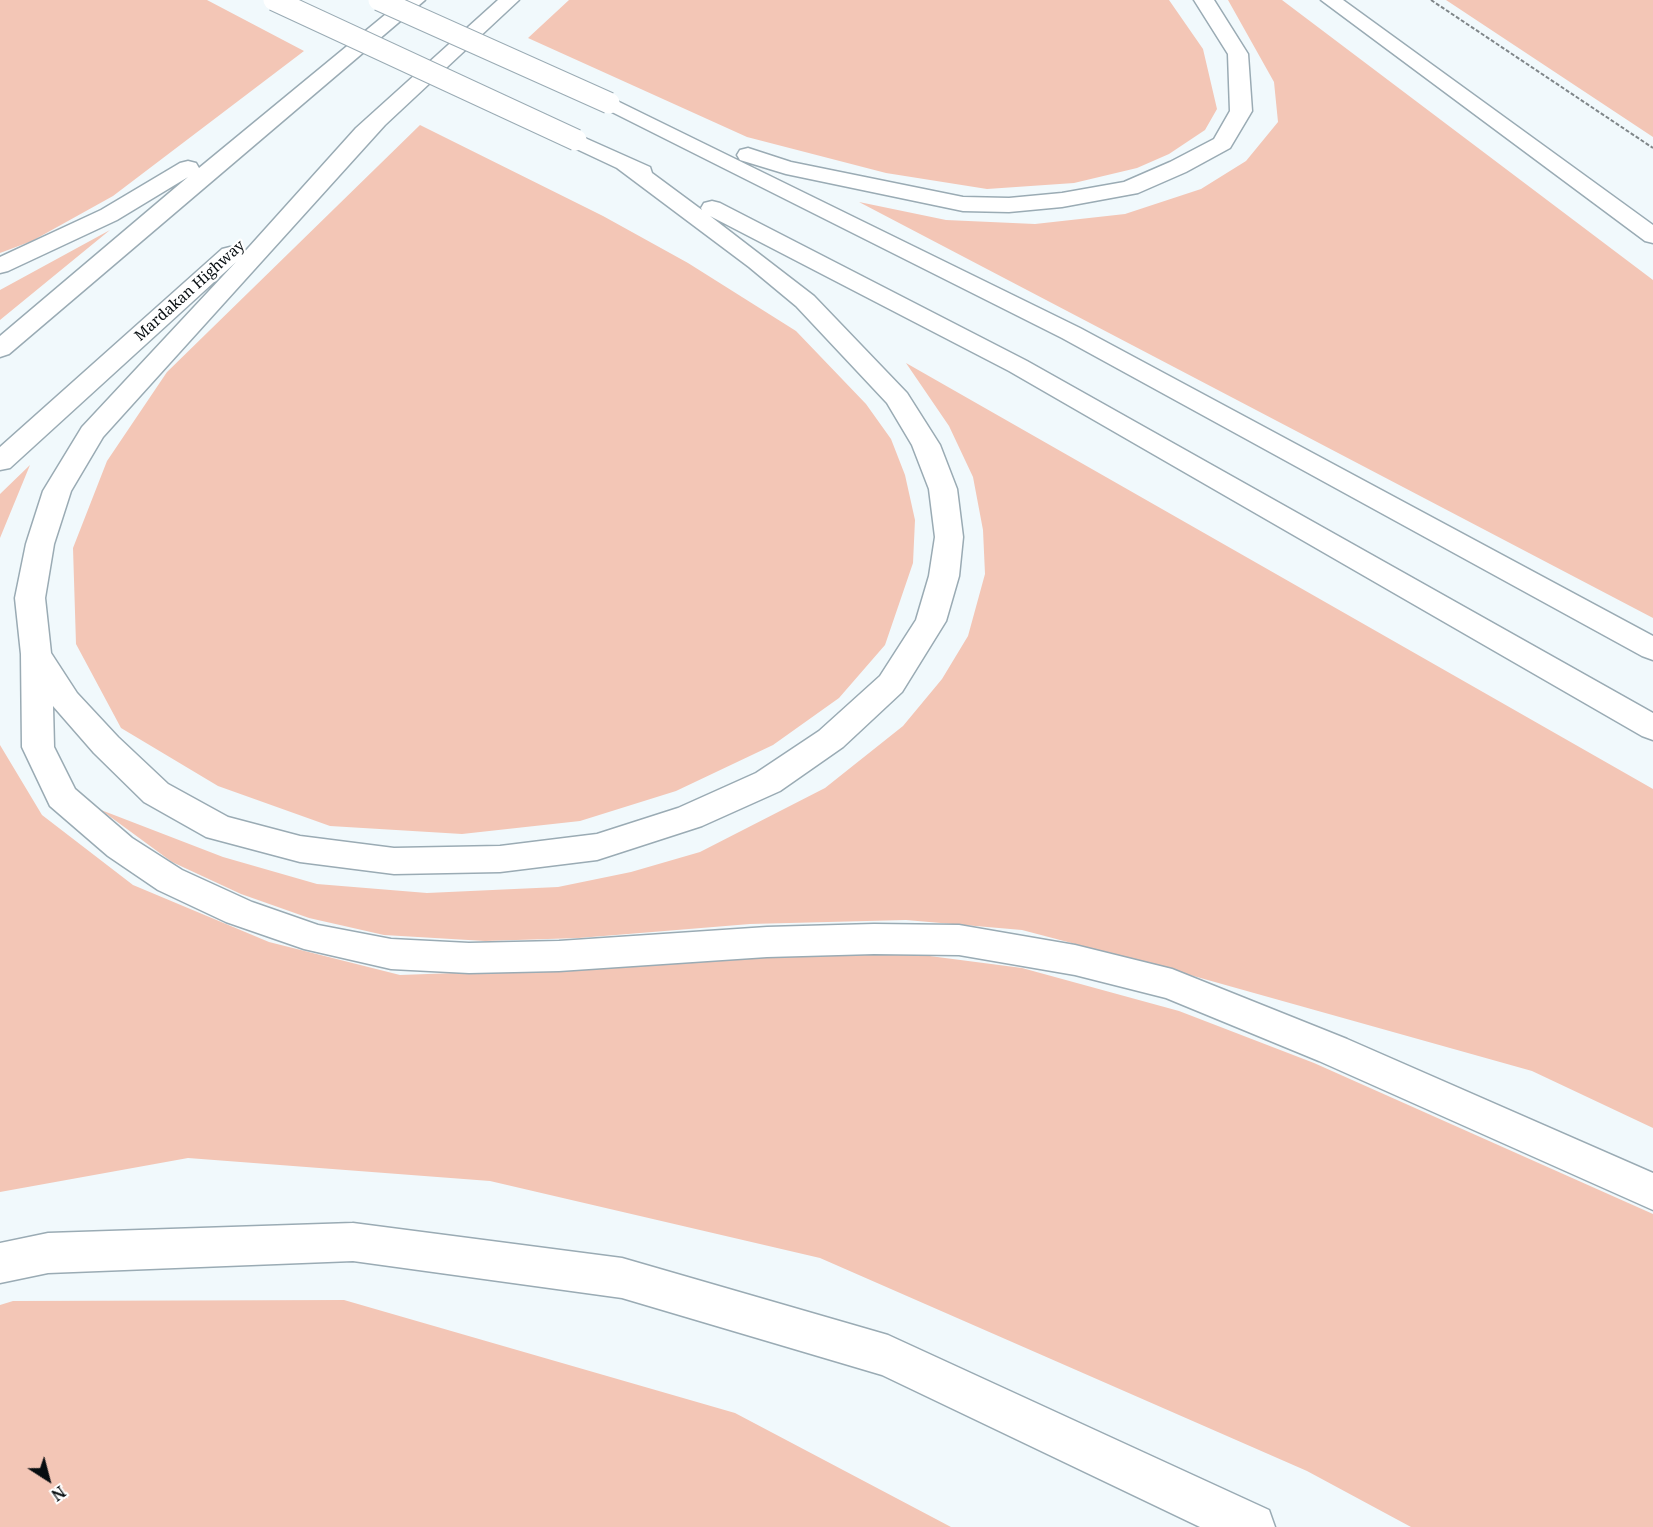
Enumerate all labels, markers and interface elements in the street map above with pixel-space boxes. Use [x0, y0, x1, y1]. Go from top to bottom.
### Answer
street label: Mardakan Highway [131, 237, 249, 345]
north arrow [18, 1449, 78, 1509]
text: N [47, 1481, 70, 1506]

